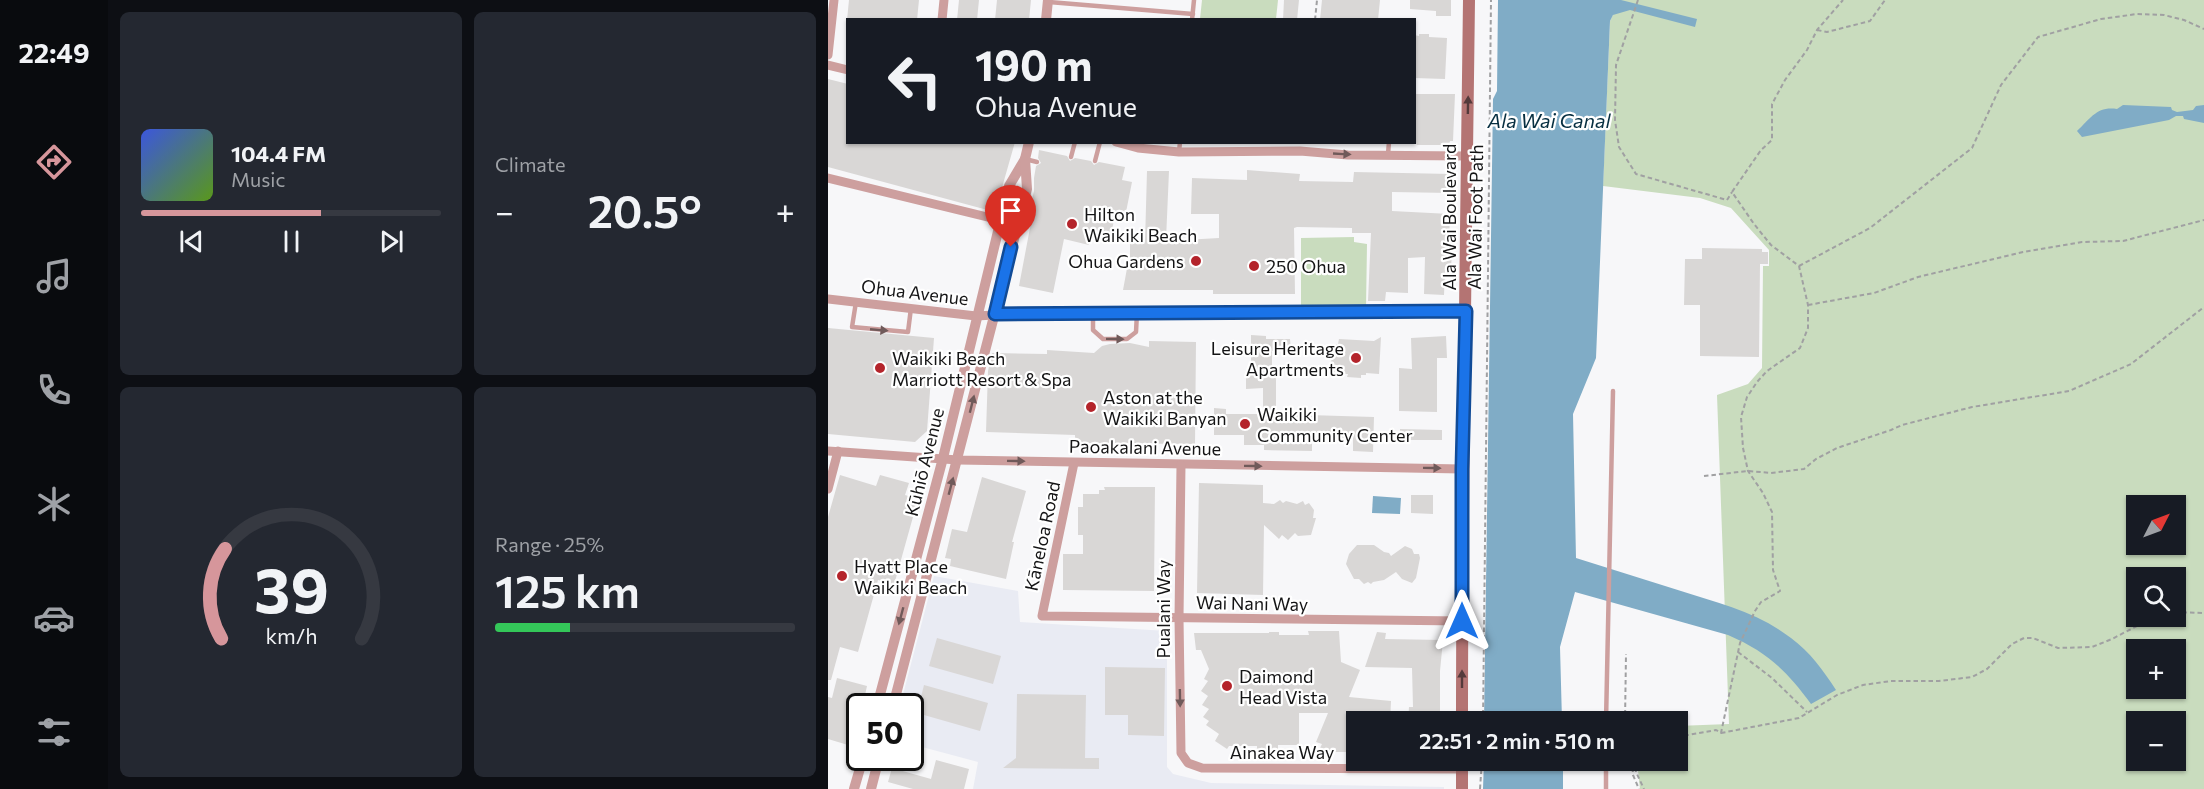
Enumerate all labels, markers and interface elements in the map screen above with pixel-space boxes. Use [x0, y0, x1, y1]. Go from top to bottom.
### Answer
text: 22:49 [18, 36, 90, 69]
text: 190 m [975, 38, 1093, 90]
icon: left [876, 42, 954, 120]
text: Ohua Avenue [975, 90, 1137, 123]
one-way arrow [1463, 96, 1473, 115]
water label: Ala Wai Canal [1486, 108, 1611, 132]
text: 104.4 FM [231, 140, 326, 167]
icon: directions [33, 141, 75, 183]
street label: Ala Wai Boulevard [1438, 144, 1460, 290]
street label: Ala Wai Foot Path [1463, 144, 1487, 290]
one-way arrow [1332, 150, 1351, 159]
text: Climate [495, 152, 565, 176]
text: Music [231, 167, 285, 191]
text: 20.5° [588, 182, 702, 237]
pin [985, 185, 1036, 247]
text: − [495, 190, 514, 231]
text: + [776, 190, 795, 231]
icon: arrive [994, 194, 1027, 227]
place label: Hilton Waikiki Beach [1084, 203, 1197, 246]
marker: Hilton Waikiki Beach [1065, 217, 1079, 231]
icon: previous [175, 225, 208, 258]
icon: pause [275, 225, 308, 258]
icon: next [375, 225, 408, 258]
place label: Ohua Gardens [1068, 250, 1184, 272]
marker: Ohua Gardens [1189, 254, 1203, 268]
icon: music [33, 255, 75, 297]
place label: 250 Ohua [1266, 255, 1346, 277]
marker: 250 Ohua [1247, 259, 1261, 273]
street label: Ohua Avenue [860, 275, 970, 309]
one-way arrow [870, 325, 889, 334]
one-way arrow [1106, 334, 1125, 344]
place label: Leisure Heritage Apartments [1211, 337, 1344, 380]
place label: Waikiki Beach Marriott Resort & Spa [892, 347, 1072, 390]
marker: Leisure Heritage Apartments [1349, 351, 1363, 365]
marker: Waikiki Beach Marriott Resort & Spa [873, 361, 887, 375]
icon: phone [33, 369, 75, 411]
place label: Aston at the Waikiki Banyan [1103, 386, 1227, 429]
one-way arrow [968, 394, 978, 413]
marker: Aston at the Waikiki Banyan [1084, 400, 1098, 414]
place label: Waikiki Community Center [1257, 403, 1413, 446]
street label: Kūhiō Avenue [900, 405, 948, 519]
marker: Waikiki Community Center [1238, 417, 1252, 431]
street label: Paoakalani Avenue [1069, 435, 1221, 459]
one-way arrow [1007, 457, 1026, 466]
one-way arrow [1244, 461, 1263, 470]
one-way arrow [1422, 464, 1441, 473]
one-way arrow [947, 477, 956, 495]
street label: Kāneloa Road [1020, 479, 1064, 593]
icon: climate [33, 483, 75, 525]
north arrow [2126, 495, 2186, 555]
map controls [2126, 495, 2186, 771]
text: Range · 25% [495, 532, 604, 556]
text: 39 [254, 550, 328, 626]
place label: Hyatt Place Waikiki Beach [854, 555, 967, 598]
street label: Pualani Way [1152, 559, 1174, 659]
text: 125 km [495, 562, 640, 617]
button: search [2126, 567, 2186, 627]
marker: Hyatt Place Waikiki Beach [835, 569, 849, 583]
position arrow [1430, 589, 1494, 653]
street label: Wai Nani Way [1196, 591, 1308, 615]
icon: car [33, 597, 75, 639]
one-way arrow [896, 607, 906, 625]
text: km/h [265, 622, 317, 648]
button: + [2126, 639, 2186, 699]
place label: Daimond Head Vista [1239, 665, 1327, 708]
one-way arrow [1457, 669, 1467, 688]
marker: Daimond Head Vista [1220, 679, 1234, 693]
one-way arrow [1175, 688, 1185, 707]
speed limit sign: 50 [846, 693, 924, 771]
icon: filters [33, 711, 75, 753]
button: − [2126, 711, 2186, 771]
text: 22:51 · 2 min · 510 m [1419, 727, 1615, 754]
street label: Ainakea Way [1230, 741, 1334, 763]

